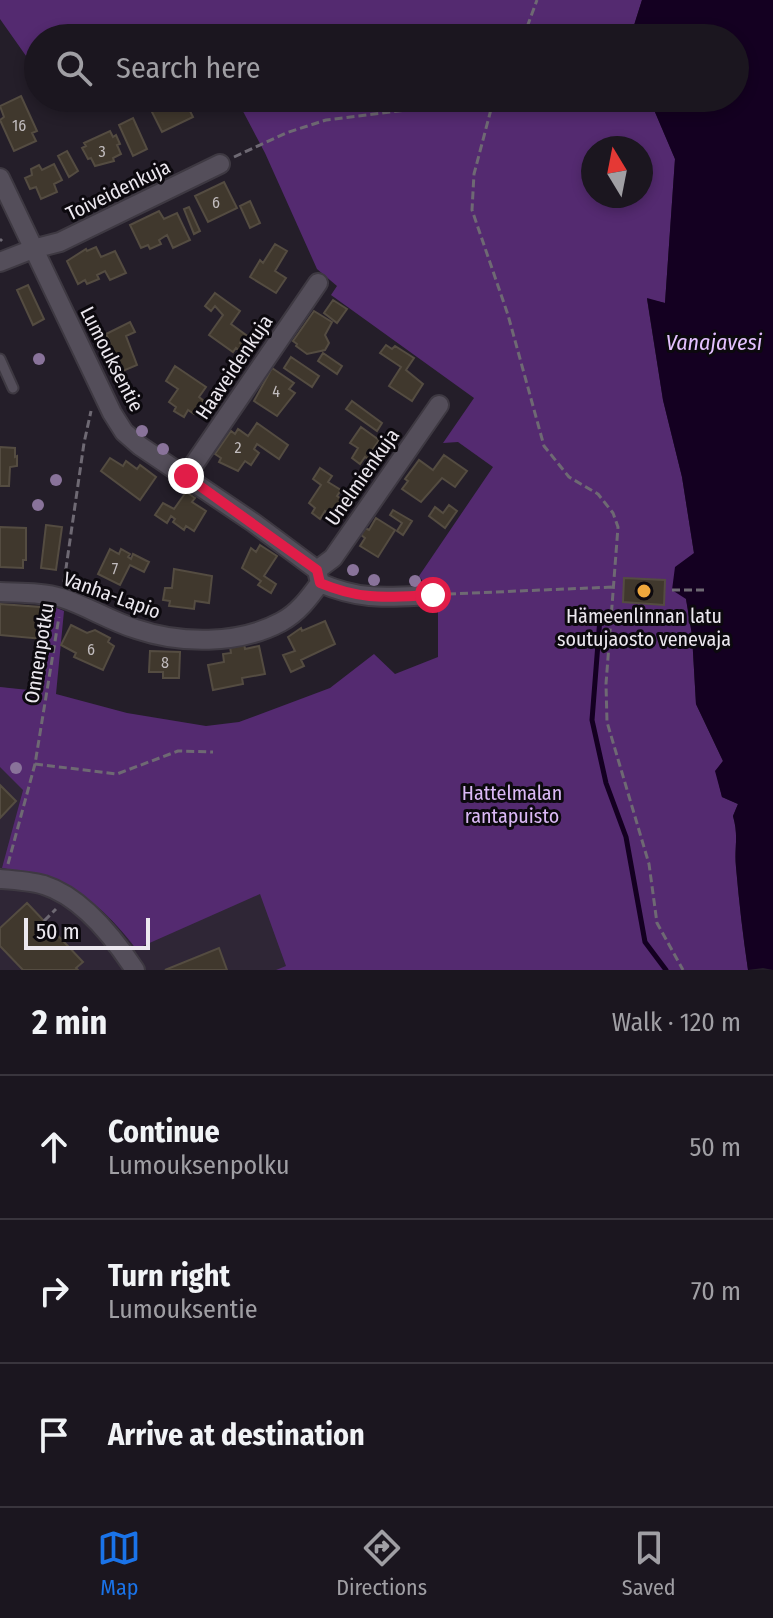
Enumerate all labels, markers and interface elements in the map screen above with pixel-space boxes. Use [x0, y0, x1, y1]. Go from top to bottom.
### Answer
search box [24, 24, 749, 112]
icon: search [52, 46, 96, 90]
text: Search here [116, 50, 261, 86]
house number: 16 [12, 116, 26, 135]
north arrow [581, 136, 653, 208]
house number: 3 [98, 142, 106, 161]
street label: Toiveidenkuja [62, 154, 174, 226]
house number: 6 [212, 193, 220, 212]
street label: Lumouksentie [75, 302, 149, 416]
street label: Haaveidenkuja [190, 310, 278, 424]
water label: Vanajavesi [666, 329, 763, 356]
house number: 4 [272, 382, 280, 401]
street label: Unelmienkuja [320, 424, 404, 530]
house number: 2 [234, 438, 242, 457]
route end [168, 458, 204, 494]
house number: 7 [112, 559, 119, 578]
street label: Vanha-Lapio [60, 566, 164, 624]
route start [415, 577, 451, 613]
marker: Hämeenlinnan latu soutujaosto venevaja [635, 582, 653, 600]
street label: Onnenpotku [19, 601, 59, 705]
place label: Hämeenlinnan latu soutujaosto venevaja [557, 604, 731, 651]
house number: 6 [87, 640, 95, 659]
house number: 8 [161, 653, 169, 672]
park label: Hattelmalan rantapuisto [462, 781, 562, 828]
scale bar [24, 914, 150, 950]
text: 50 m [36, 918, 80, 945]
text: 2 min [32, 1002, 107, 1043]
text: Walk · 120 m [612, 1007, 741, 1038]
text: Continue [108, 1114, 220, 1150]
icon: ahead [32, 1125, 76, 1169]
text: 50 m [689, 1132, 741, 1163]
text: Lumouksenpolku [108, 1150, 290, 1181]
text: Turn right [108, 1258, 230, 1294]
icon: right [32, 1269, 76, 1313]
text: 70 m [691, 1276, 741, 1307]
text: Lumouksentie [108, 1294, 258, 1325]
icon: arrive [32, 1413, 76, 1457]
text: Arrive at destination [108, 1417, 365, 1453]
tab: Map [97, 1526, 141, 1601]
tab: Directions [336, 1526, 427, 1601]
tab: Saved [622, 1526, 676, 1601]

